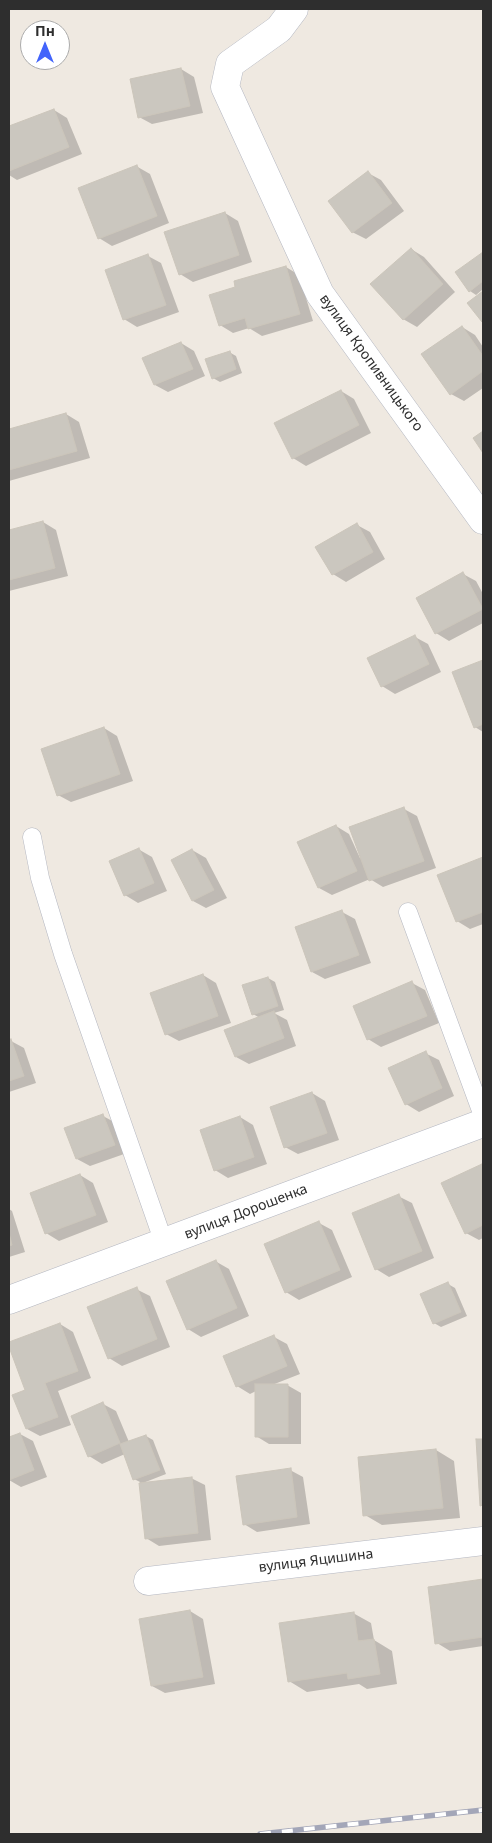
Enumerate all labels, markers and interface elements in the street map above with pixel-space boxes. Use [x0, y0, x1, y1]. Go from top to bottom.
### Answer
north arrow [20, 20, 70, 70]
text: Пн [35, 21, 55, 40]
street label: вулиця Кропивницького [316, 291, 426, 435]
street label: вулиця Дорошенка [182, 1181, 310, 1243]
street label: вулиця Яцишина [258, 1546, 374, 1576]

